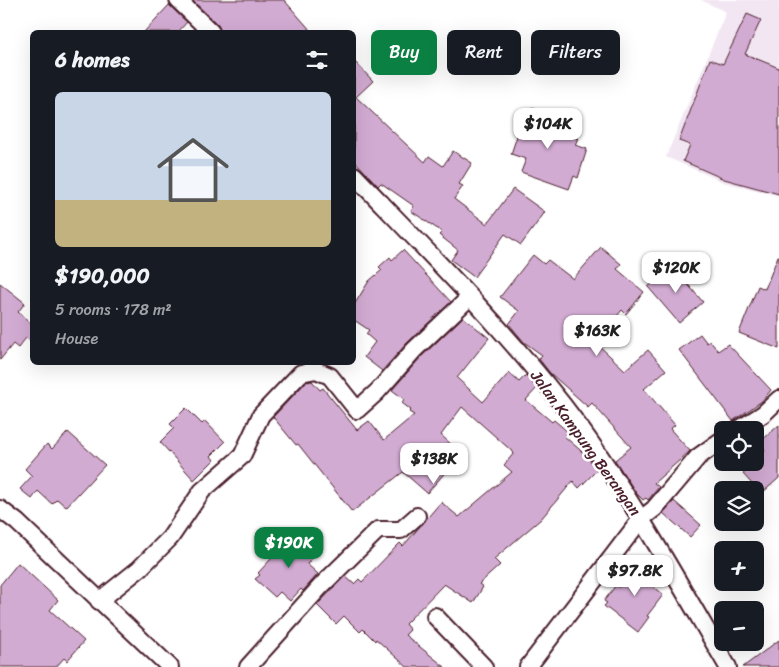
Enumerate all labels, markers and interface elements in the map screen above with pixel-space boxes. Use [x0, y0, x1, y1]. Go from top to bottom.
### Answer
chip: Buy [371, 30, 437, 75]
chip: Rent [447, 30, 521, 75]
chip: Filters [531, 30, 620, 75]
text: 6 homes [55, 41, 130, 79]
icon: filters [303, 46, 331, 74]
pin: $104K [513, 108, 583, 150]
text: $104K [524, 109, 572, 138]
icon: home [148, 125, 238, 215]
pin: $120K [641, 252, 711, 294]
text: $120K [653, 253, 699, 282]
text: $190,000 [55, 257, 150, 295]
text: 5 rooms · 178 m² [55, 295, 172, 324]
pin: $163K [562, 314, 632, 357]
text: $163K [574, 316, 620, 345]
text: House [55, 324, 98, 353]
street label: Jalan Kampung Berangan [522, 363, 649, 523]
map controls [714, 421, 764, 651]
button: locate [714, 421, 764, 471]
pin: $138K [399, 442, 469, 485]
text: $138K [411, 444, 457, 473]
button: layers [714, 481, 764, 531]
pin: $190K [254, 526, 324, 569]
text: $190K [265, 528, 313, 557]
button: + [714, 541, 764, 591]
pin: $97.8K [594, 554, 676, 597]
text: $97.8K [608, 556, 662, 585]
button: − [714, 601, 764, 651]

